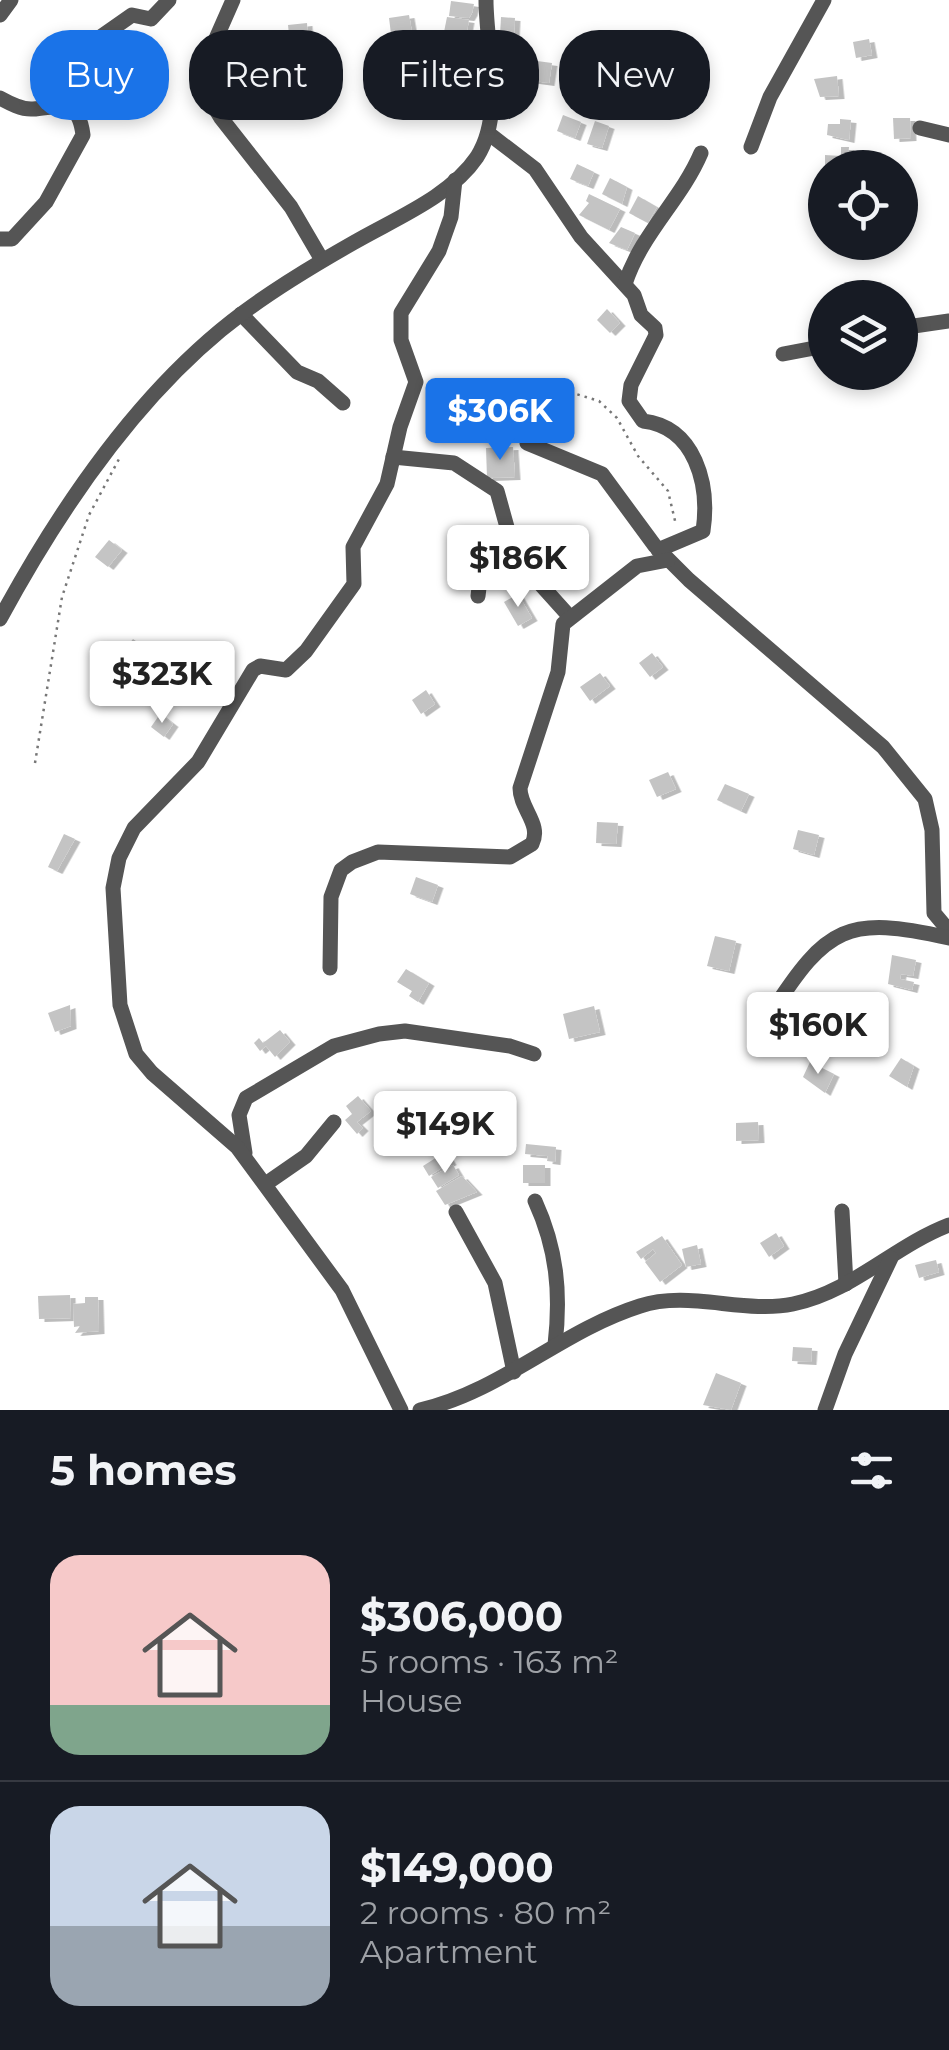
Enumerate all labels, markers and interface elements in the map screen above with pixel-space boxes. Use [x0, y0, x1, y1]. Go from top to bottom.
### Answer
chip: Buy [30, 30, 169, 120]
chip: Rent [189, 30, 343, 120]
chip: Filters [363, 30, 539, 120]
chip: New [559, 30, 710, 120]
map controls [808, 150, 918, 390]
button: locate [808, 150, 918, 260]
button: layers [808, 280, 918, 390]
pin: $306K [430, 378, 570, 463]
text: $306K [447, 391, 553, 430]
pin: $186K [448, 525, 588, 610]
text: $186K [469, 538, 567, 577]
pin: $323K [92, 641, 232, 726]
text: $323K [112, 654, 212, 693]
pin: $160K [748, 992, 888, 1077]
text: $160K [769, 1005, 867, 1044]
pin: $149K [375, 1091, 515, 1176]
text: $149K [396, 1104, 494, 1143]
icon: filters [844, 1443, 899, 1498]
text: 5 homes [50, 1444, 237, 1496]
text: $306,000 [360, 1590, 563, 1642]
icon: home [130, 1595, 250, 1715]
text: 5 rooms · 163 m² [360, 1642, 619, 1681]
text: House [360, 1681, 463, 1720]
text: $149,000 [360, 1841, 554, 1893]
icon: home [130, 1846, 250, 1966]
text: 2 rooms · 80 m² [360, 1893, 611, 1932]
text: Apartment [360, 1932, 538, 1971]

